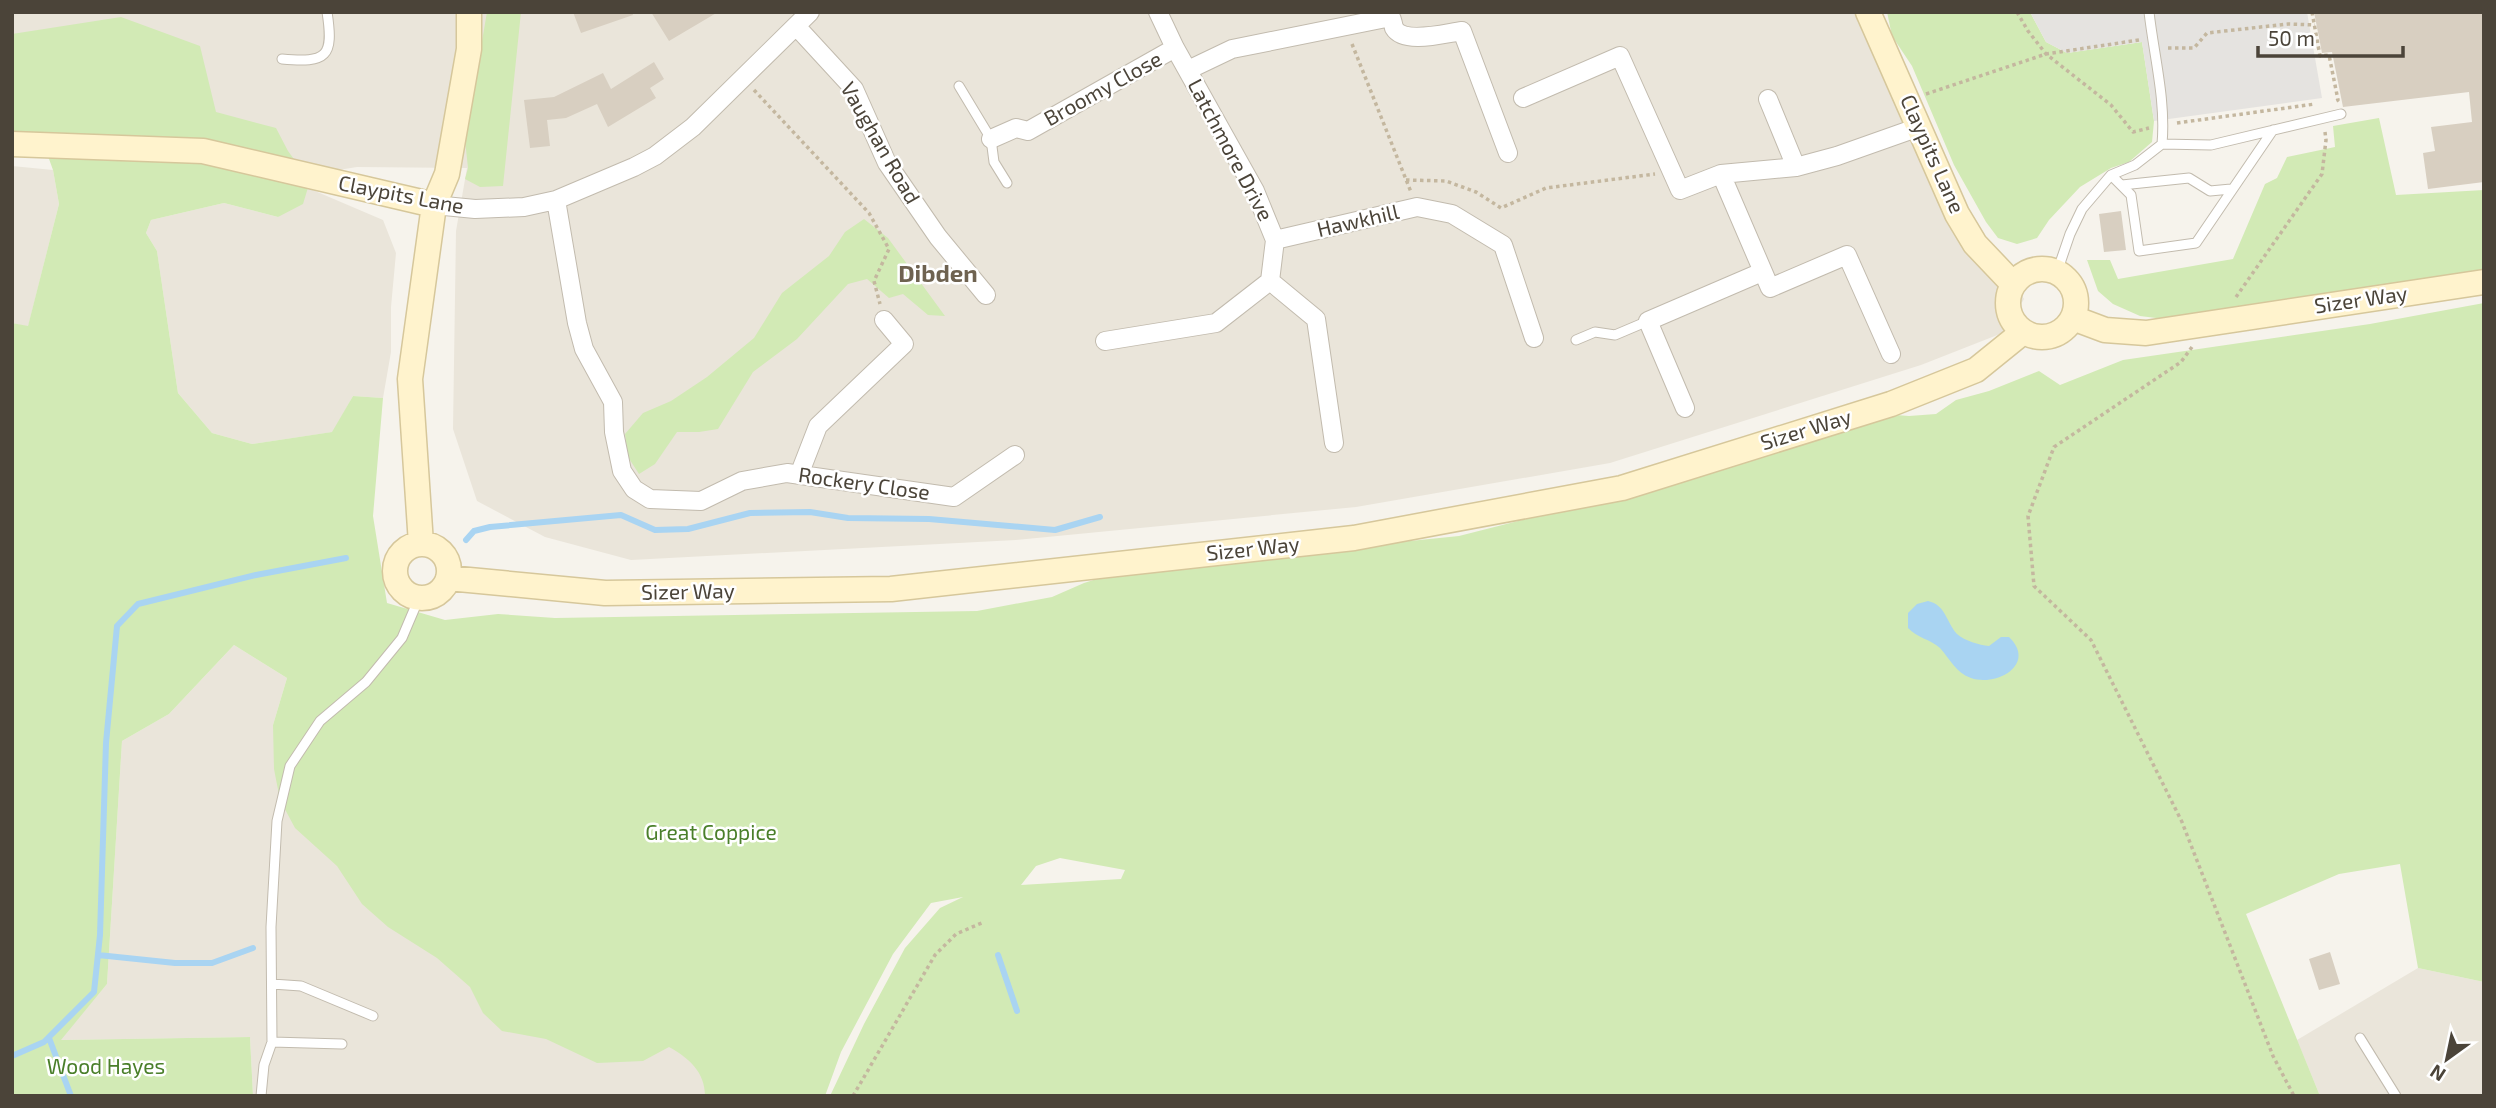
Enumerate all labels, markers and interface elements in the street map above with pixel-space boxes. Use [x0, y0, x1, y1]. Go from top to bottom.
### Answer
scale bar [2258, 14, 2403, 58]
text: 50 m [2268, 25, 2315, 50]
street label: Broomy Close [1039, 45, 1166, 130]
street label: Latchmore Drive [1183, 74, 1279, 225]
street label: Vaughan Road [836, 77, 926, 208]
street label: Claypits Lane [1896, 90, 1971, 217]
street label: Claypits Lane [336, 169, 466, 218]
street label: Hawkhill [1314, 198, 1402, 241]
district label: Dibden [898, 258, 978, 287]
street label: Sizer Way [2313, 280, 2409, 317]
street label: Sizer Way [1757, 403, 1854, 454]
street label: Rockery Close [797, 461, 932, 504]
street label: Sizer Way [1205, 530, 1301, 565]
street label: Sizer Way [641, 577, 735, 604]
park label: Great Coppice [645, 819, 777, 844]
north arrow [2412, 1024, 2482, 1094]
park label: Wood Hayes [47, 1053, 165, 1078]
text: N [2425, 1060, 2449, 1087]

